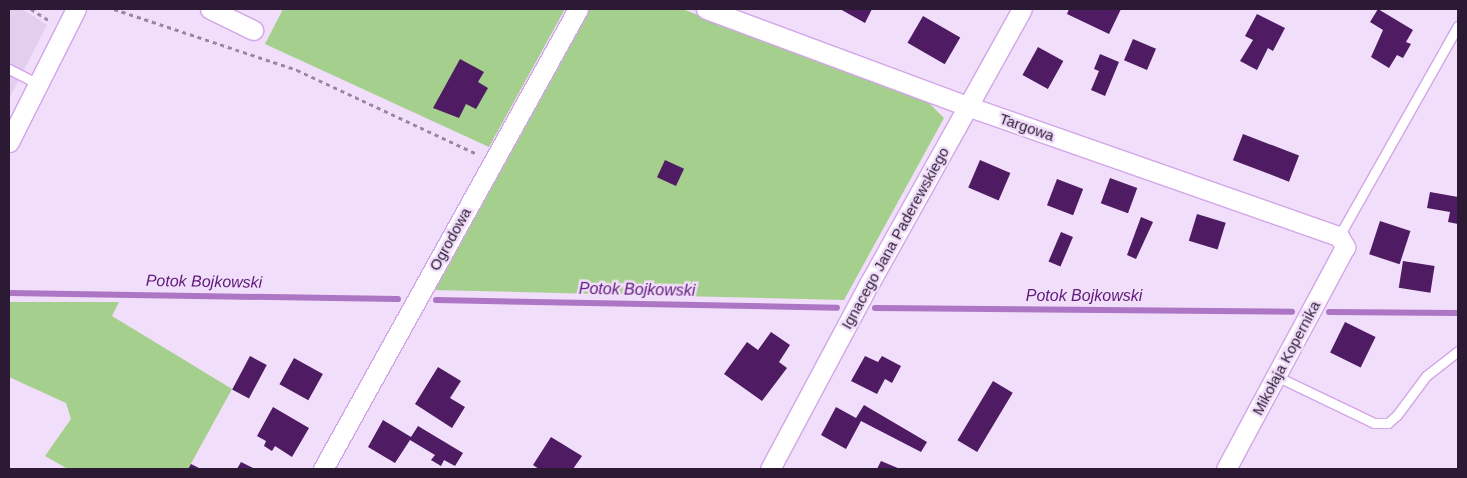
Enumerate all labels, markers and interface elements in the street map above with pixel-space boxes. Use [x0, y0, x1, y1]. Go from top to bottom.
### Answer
street label: Targowa [997, 109, 1057, 145]
street label: Ignacego Jana Paderewskiego [837, 144, 953, 332]
street label: Ogrodowa [425, 204, 475, 274]
water label: Potok Bojkowski [146, 271, 262, 293]
water label: Potok Bojkowski [579, 279, 695, 301]
water label: Potok Bojkowski [1026, 286, 1142, 306]
street label: Mikołaja Kopernika [1248, 298, 1324, 418]

